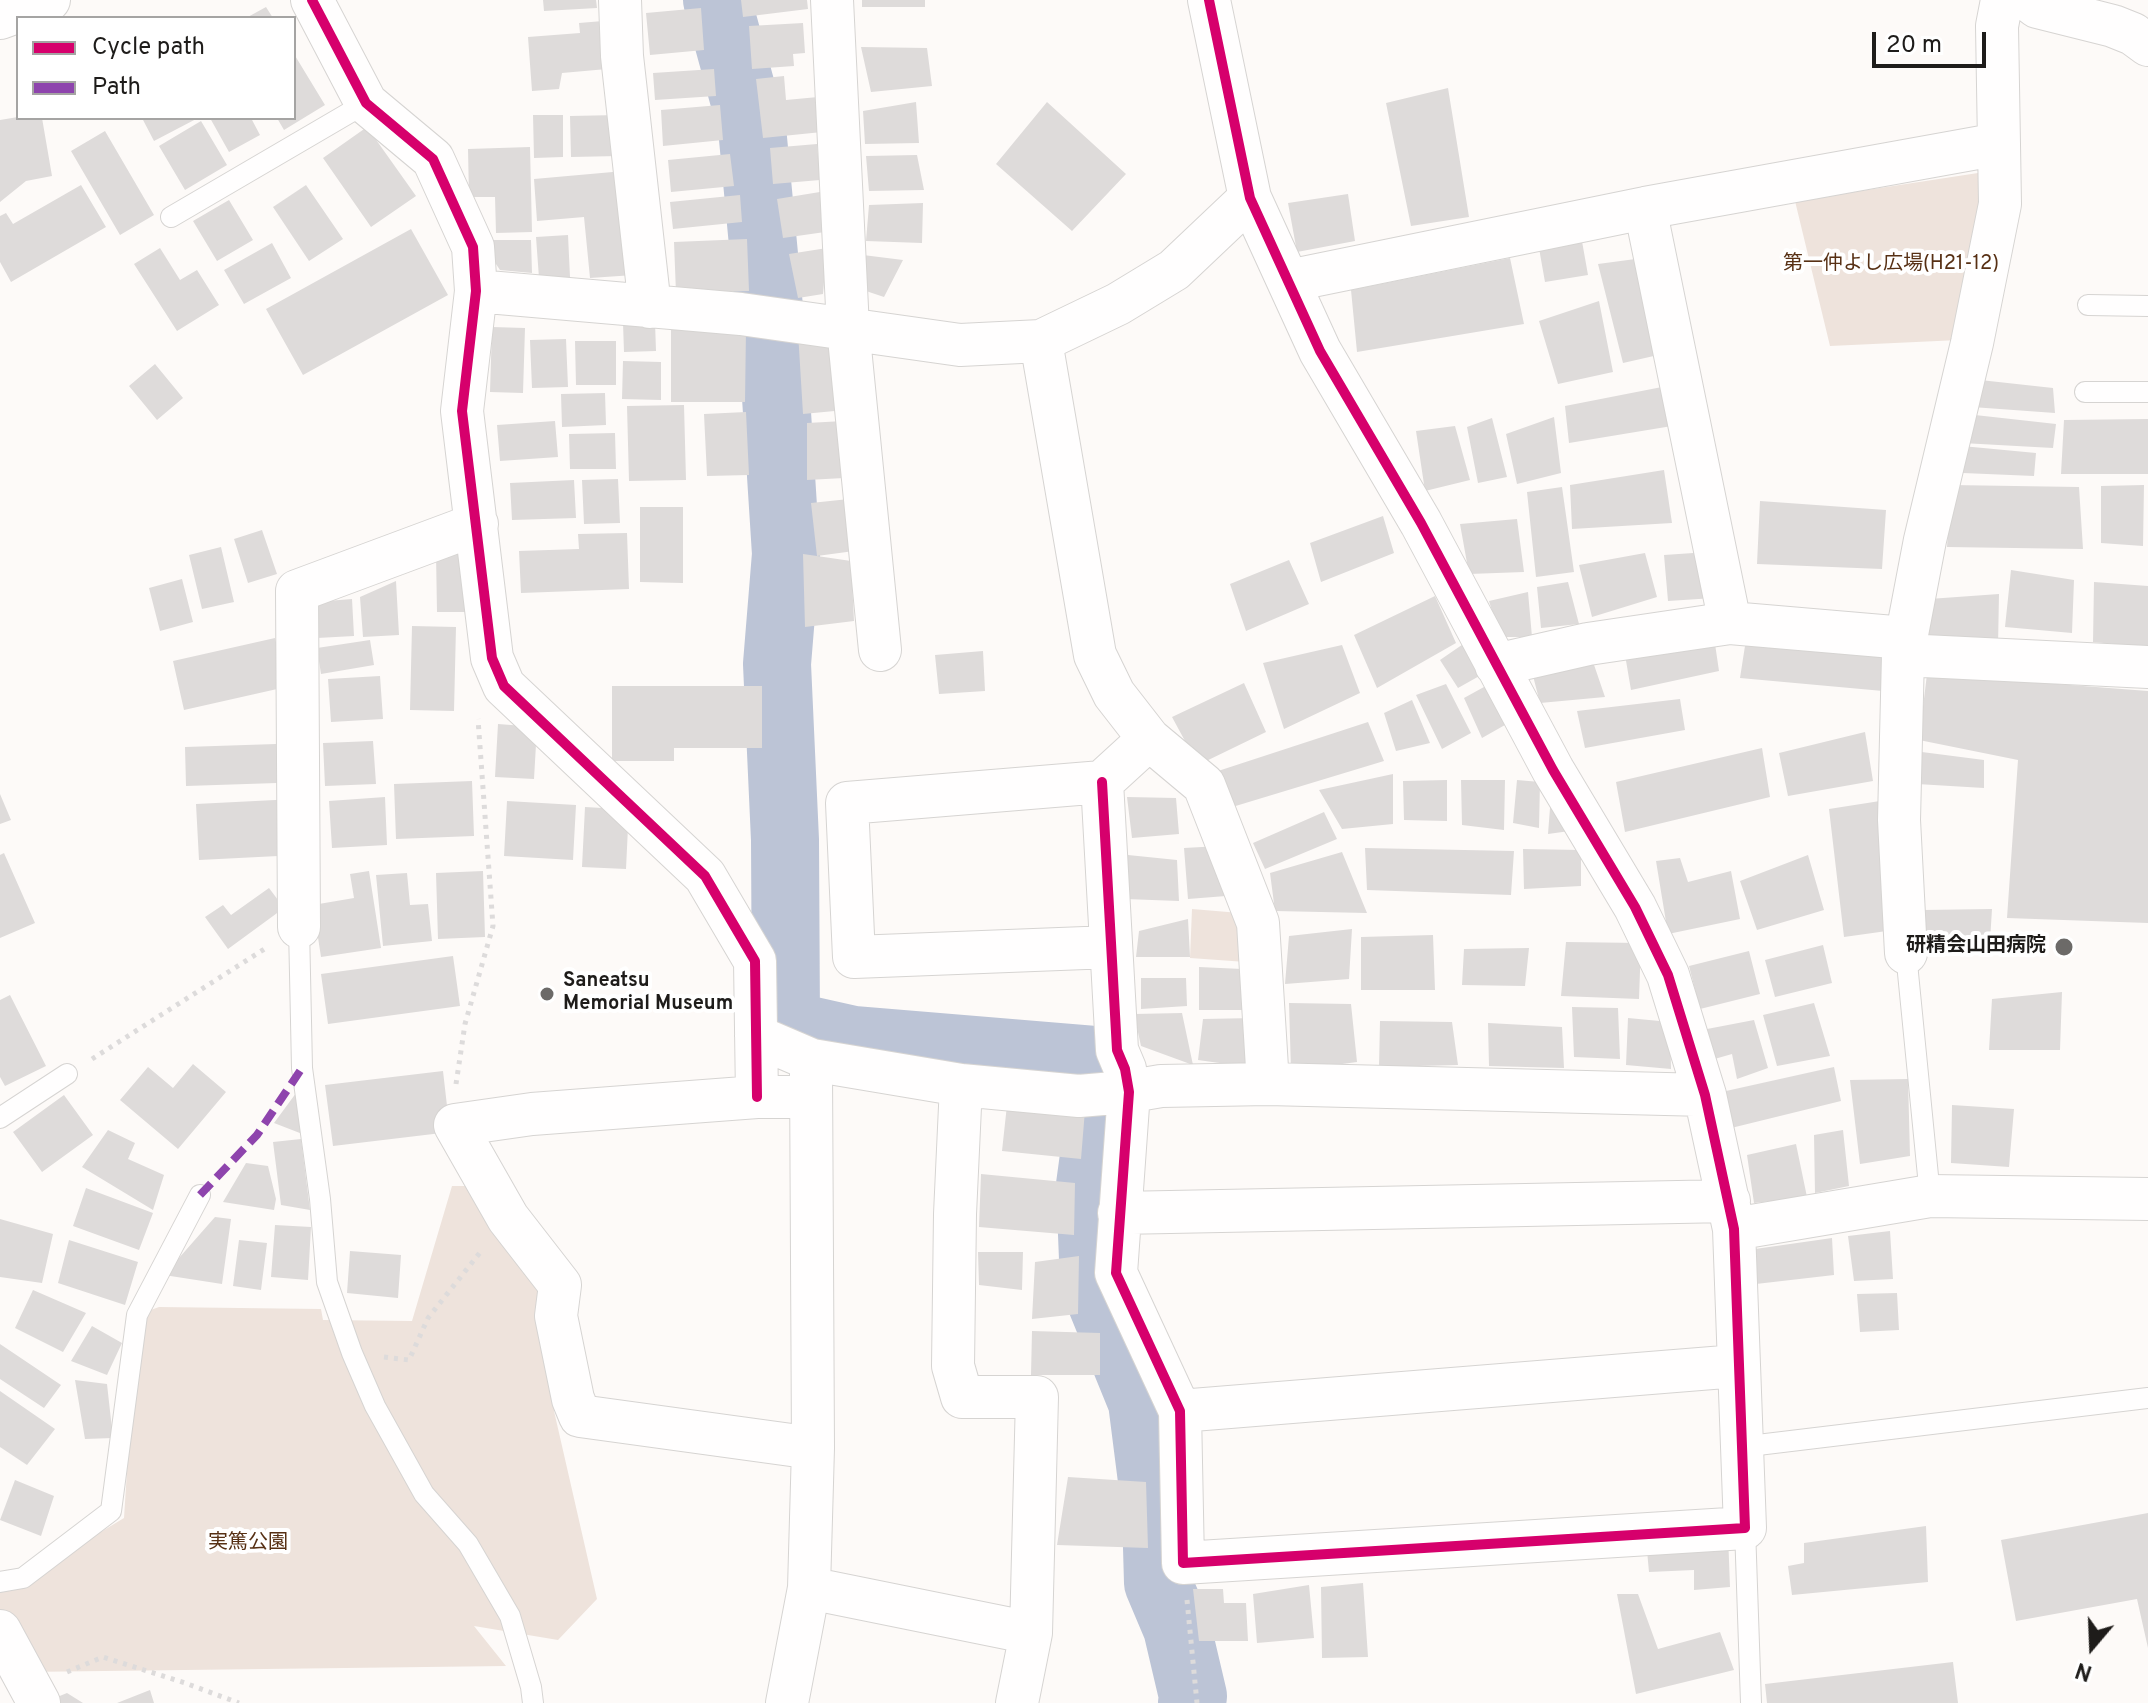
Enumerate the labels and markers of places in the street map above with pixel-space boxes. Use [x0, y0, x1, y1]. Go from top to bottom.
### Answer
place label: 研精会山田病院 [1906, 935, 2046, 959]
marker: 研精会山田病院 [2053, 936, 2075, 958]
place label: Saneatsu Memorial Museum [563, 970, 733, 1017]
marker: Saneatsu Memorial Museum [538, 985, 556, 1003]

